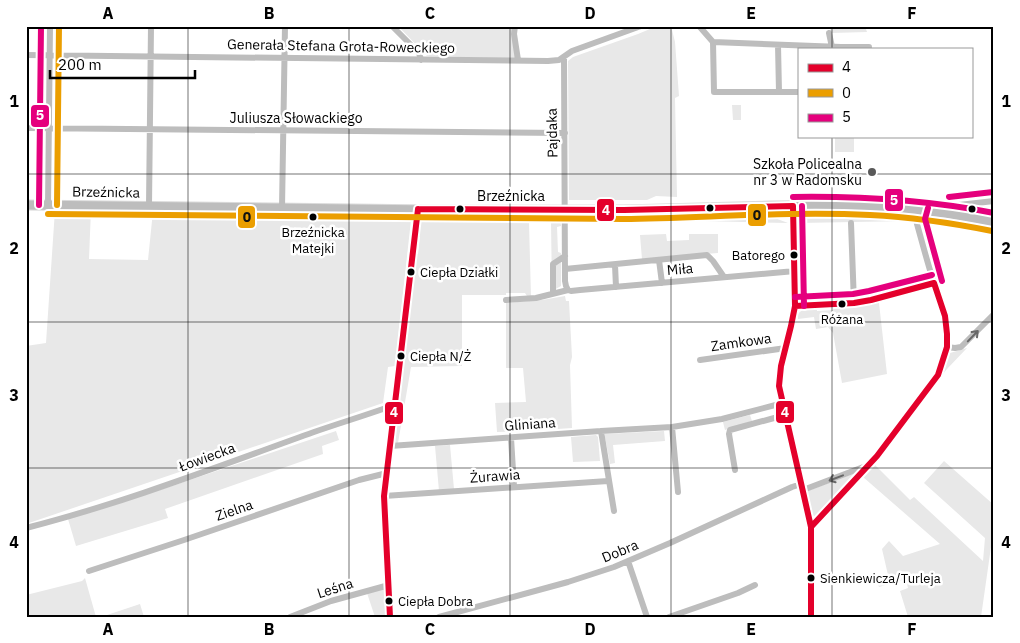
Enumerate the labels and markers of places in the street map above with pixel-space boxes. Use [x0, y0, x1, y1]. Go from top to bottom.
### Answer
place label: Szkoła Policealna nr 3 w Radomsku [753, 155, 863, 189]
marker: Szkoła Policealna nr 3 w Radomsku [866, 166, 878, 178]
unlabelled marker [705, 203, 715, 213]
unlabelled marker [455, 204, 465, 214]
unlabelled marker [967, 204, 977, 214]
marker: Brzeźnicka Matejki [308, 212, 318, 222]
place label: Brzeźnicka Matejki [281, 224, 345, 257]
place label: Batorego [732, 247, 785, 264]
marker: Batorego [789, 250, 799, 260]
place label: Ciepła Działki [420, 264, 498, 281]
marker: Ciepła Działki [406, 267, 416, 277]
marker: Różana [837, 299, 847, 309]
place label: Różana [821, 311, 863, 328]
place label: Ciepła N/Ż [410, 348, 472, 365]
marker: Ciepła N/Ż [396, 351, 406, 361]
place label: Sienkiewicza/Turleja [820, 570, 941, 587]
marker: Sienkiewicza/Turleja [806, 573, 816, 583]
place label: Ciepła Dobra [398, 593, 473, 610]
marker: Ciepła Dobra [384, 596, 394, 606]

